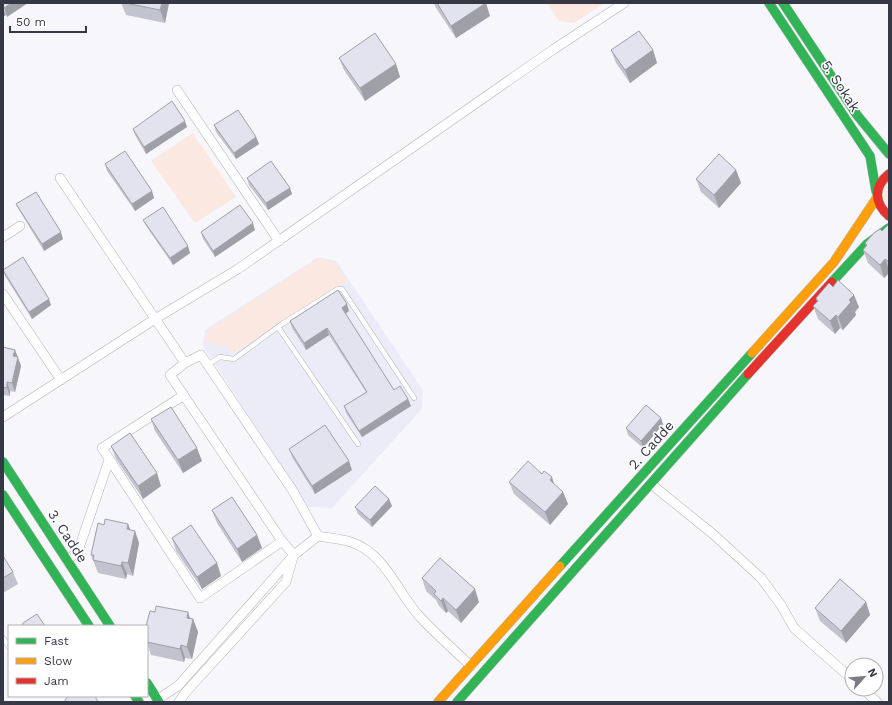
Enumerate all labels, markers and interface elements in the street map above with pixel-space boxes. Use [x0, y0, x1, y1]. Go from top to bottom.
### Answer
scale bar [10, 8, 86, 34]
text: 50 m [16, 15, 46, 29]
street label: 5. Sokak [819, 57, 863, 115]
street label: 2. Cadde [625, 417, 677, 473]
street label: 3. Cadde [45, 507, 91, 565]
legend [8, 625, 148, 697]
text: Fast [44, 634, 69, 648]
text: Slow [44, 654, 72, 668]
north arrow [844, 657, 884, 697]
text: N [865, 666, 880, 679]
text: Jam [44, 674, 69, 688]

